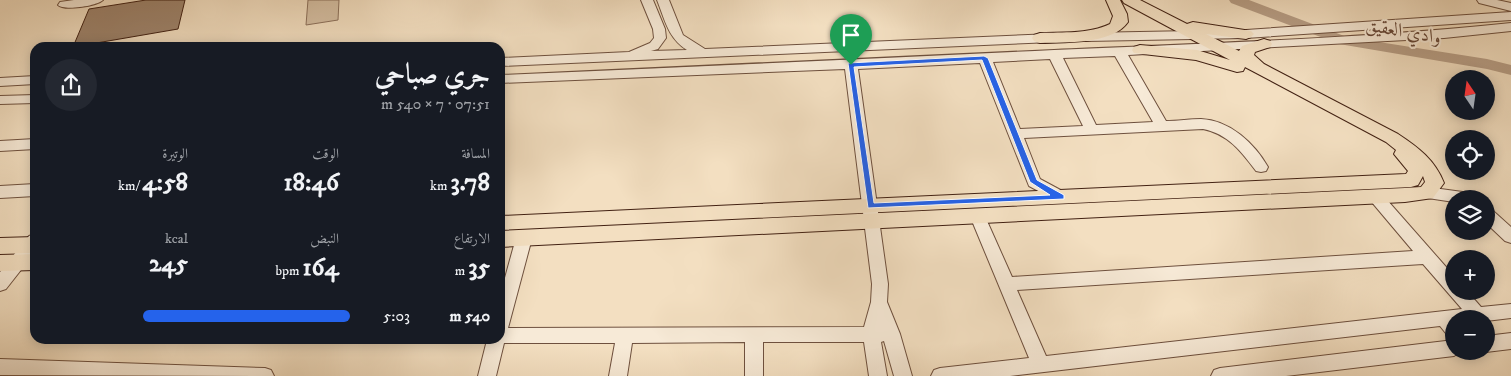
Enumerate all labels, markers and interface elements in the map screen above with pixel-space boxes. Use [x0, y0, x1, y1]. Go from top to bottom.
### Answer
water label: وادي العقيق [1363, 13, 1444, 52]
pin [830, 14, 872, 65]
icon: arrive [837, 21, 865, 49]
text: جري صباحي [375, 57, 490, 92]
button: share [45, 59, 97, 111]
north arrow [1445, 70, 1495, 120]
map controls [1445, 70, 1495, 360]
text: 07:51 · 7 × 540 m [381, 94, 490, 114]
button: locate [1445, 130, 1495, 180]
text: الوتيرة [162, 145, 188, 163]
text: الوقت [312, 145, 339, 163]
text: المسافة [461, 145, 490, 163]
text: 4:58 [142, 167, 188, 198]
text: 18:46 [283, 167, 339, 198]
text: 3.78 [451, 167, 490, 198]
text: /km [118, 177, 142, 195]
text: km [430, 177, 451, 195]
button: layers [1445, 190, 1495, 240]
text: kcal [165, 230, 188, 248]
text: النبض [310, 230, 339, 248]
text: الارتفاع [454, 230, 490, 248]
text: 245 [149, 248, 188, 279]
button: + [1445, 250, 1495, 300]
text: 164 [303, 252, 339, 283]
text: 35 [468, 252, 490, 283]
text: bpm [275, 262, 303, 280]
text: m [455, 262, 468, 280]
text: 5:03 [383, 306, 410, 326]
text: 540 m [450, 306, 490, 326]
button: − [1445, 310, 1495, 360]

